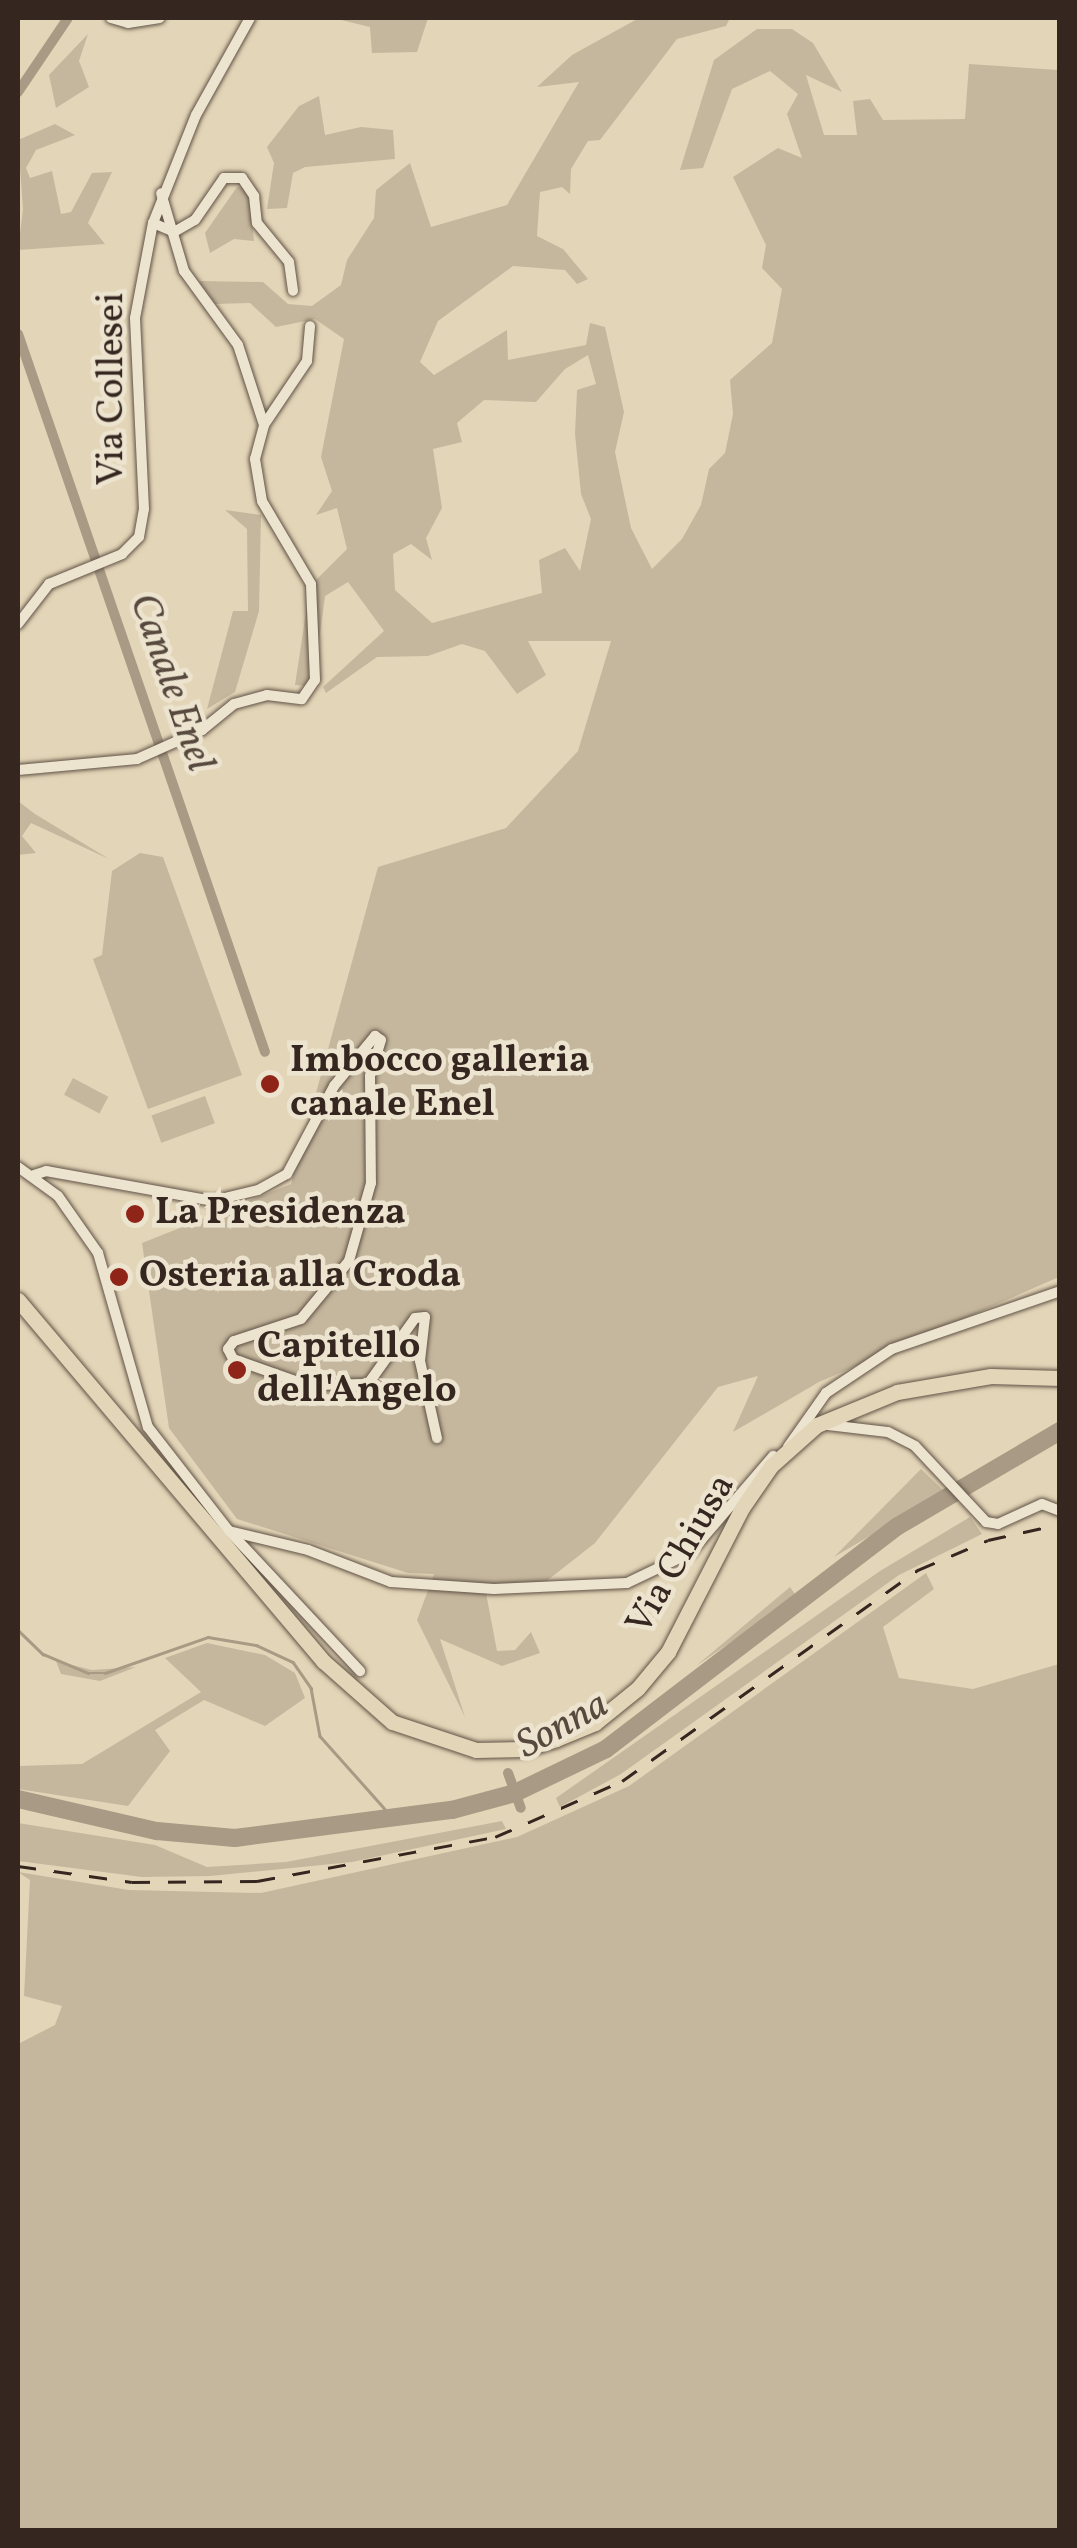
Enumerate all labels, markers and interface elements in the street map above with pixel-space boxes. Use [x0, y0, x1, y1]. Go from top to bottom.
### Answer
street label: Via Collesei [90, 292, 136, 486]
water label: Canale Enel [117, 588, 223, 778]
place label: Imbocco galleria canale Enel [290, 1039, 590, 1128]
marker: Imbocco galleria canale Enel [259, 1073, 281, 1095]
place label: La Presidenza [155, 1191, 406, 1237]
marker: La Presidenza [124, 1203, 146, 1225]
place label: Osteria alla Croda [139, 1254, 461, 1300]
marker: Osteria alla Croda [108, 1266, 130, 1288]
place label: Capitello dell'Angelo [257, 1325, 457, 1415]
marker: Capitello dell'Angelo [226, 1359, 248, 1381]
street label: Via Chiusa [618, 1467, 746, 1643]
water label: Sonna [509, 1682, 617, 1770]

